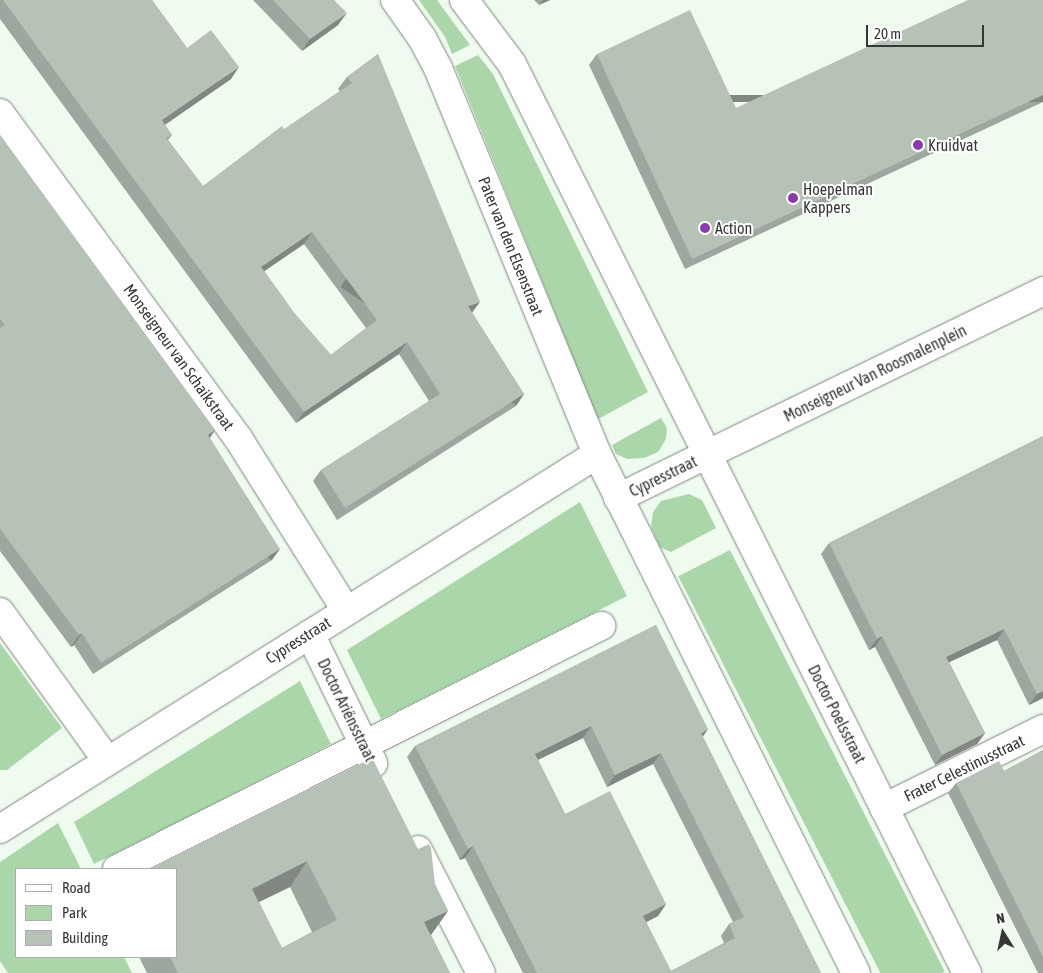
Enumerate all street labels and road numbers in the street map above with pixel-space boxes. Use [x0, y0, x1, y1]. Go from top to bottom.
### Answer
street label: Pater van den Elsenstraat [474, 174, 548, 318]
street label: Monseigneur van Schaikstraat [120, 280, 238, 434]
street label: Monseigneur Van Roosmalenplein [780, 320, 970, 426]
street label: Cypresstraat [626, 451, 700, 501]
street label: Cypresstraat [262, 612, 334, 668]
street label: Doctor Ariënsstraat [314, 655, 380, 765]
street label: Doctor Poelsstraat [804, 662, 870, 766]
street label: Frater Celestinusstraat [901, 731, 1027, 805]

